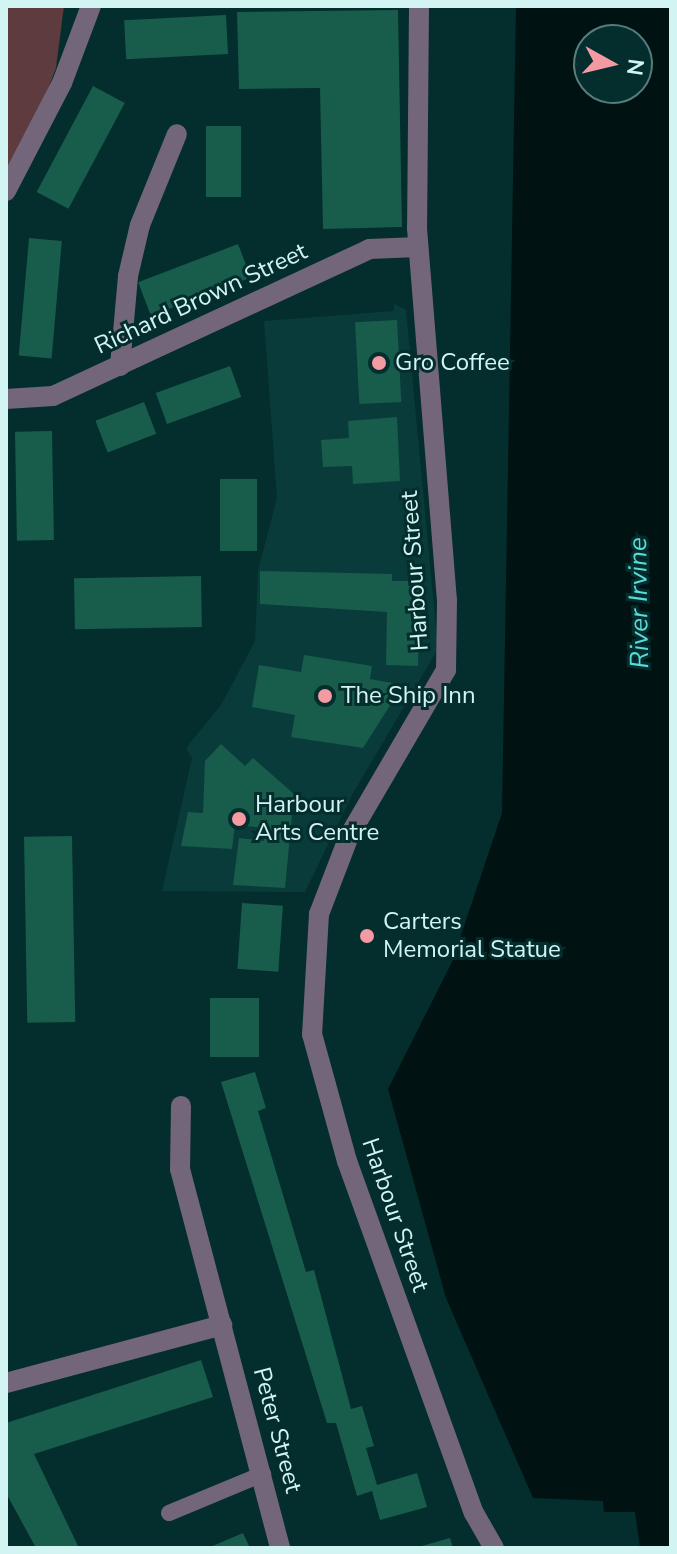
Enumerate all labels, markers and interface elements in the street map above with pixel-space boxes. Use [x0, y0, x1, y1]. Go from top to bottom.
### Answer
north arrow [573, 24, 653, 104]
text: N [619, 57, 651, 77]
street label: Richard Brown Street [90, 237, 312, 361]
place label: Gro Coffee [395, 349, 510, 377]
marker: Gro Coffee [370, 354, 388, 372]
street label: Harbour Street [395, 490, 435, 652]
water label: River Irvine [622, 537, 656, 669]
place label: The Ship Inn [341, 682, 476, 710]
marker: The Ship Inn [316, 687, 334, 705]
place label: Harbour Arts Centre [255, 791, 379, 847]
marker: Harbour Arts Centre [230, 810, 248, 828]
place label: Carters Memorial Statue [383, 908, 561, 964]
marker: Carters Memorial Statue [358, 927, 376, 945]
street label: Harbour Street [355, 1134, 435, 1296]
street label: Peter Street [246, 1364, 308, 1496]

